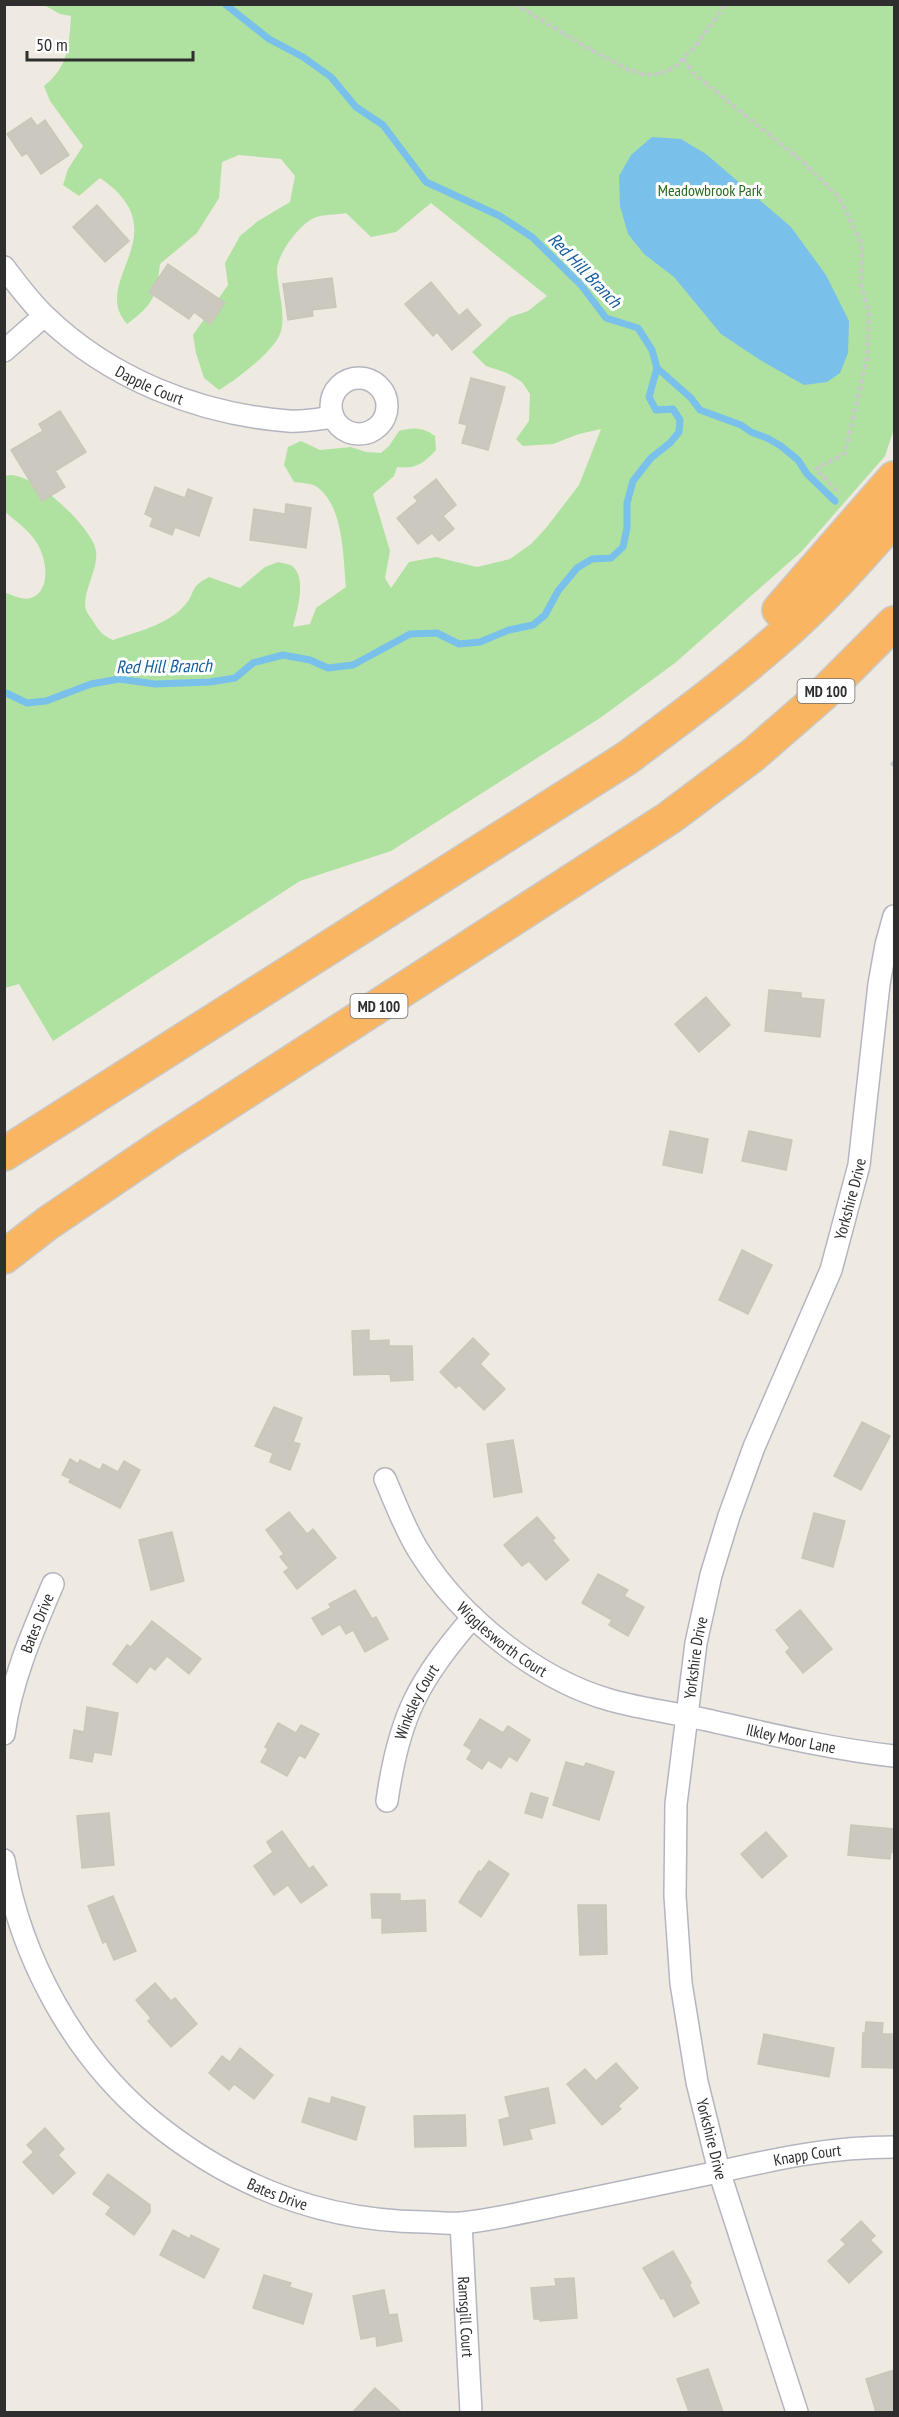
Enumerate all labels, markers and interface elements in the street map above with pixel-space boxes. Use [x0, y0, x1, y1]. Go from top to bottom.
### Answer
scale bar [27, 24, 194, 62]
text: 50 m [36, 33, 68, 56]
park label: Meadowbrook Park [658, 180, 763, 200]
water label: Red Hill Branch [544, 228, 627, 313]
street label: Dapple Court [112, 361, 187, 409]
water label: Red Hill Branch [116, 654, 213, 678]
road number: MD 100 [798, 679, 854, 703]
road number: MD 100 [350, 994, 407, 1018]
street label: Yorkshire Drive [830, 1157, 870, 1242]
street label: Bates Drive [16, 1590, 58, 1656]
street label: Wigglesworth Court [453, 1597, 551, 1681]
street label: Yorkshire Drive [679, 1615, 712, 1700]
street label: Winksley Court [390, 1660, 443, 1742]
street label: Ilkley Moor Lane [744, 1719, 837, 1757]
street label: Yorkshire Drive [692, 2096, 732, 2182]
street label: Knapp Court [772, 2140, 843, 2170]
street label: Bates Drive [244, 2173, 310, 2214]
street label: Ramsgill Court [454, 2276, 478, 2359]

